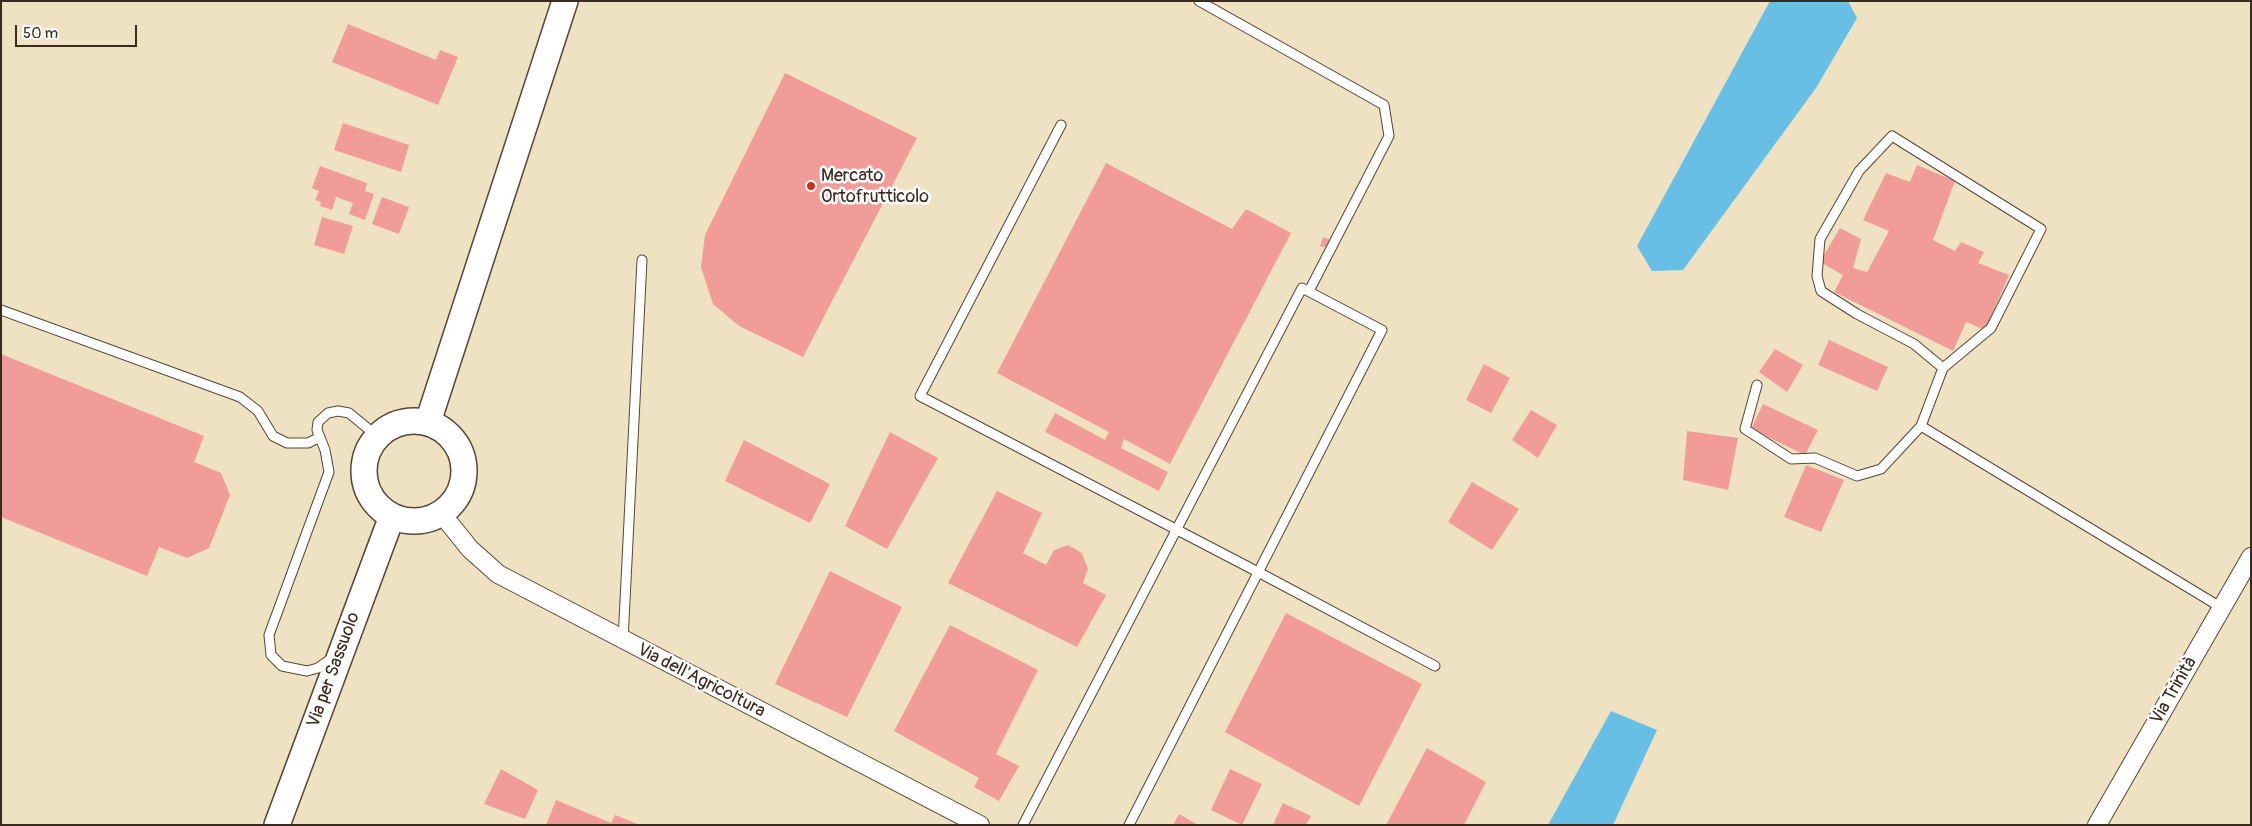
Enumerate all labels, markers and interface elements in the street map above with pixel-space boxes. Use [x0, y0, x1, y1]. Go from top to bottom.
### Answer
scale bar [18, 15, 140, 47]
text: 50 m [23, 24, 58, 43]
place label: Mercato Ortofrutticolo [821, 165, 929, 208]
marker: Mercato Ortofrutticolo [805, 180, 817, 192]
street label: Via per Sassuolo [303, 609, 365, 731]
street label: Via dell'Agricoltura [633, 639, 769, 723]
street label: Via Trinità [2146, 654, 2202, 728]

